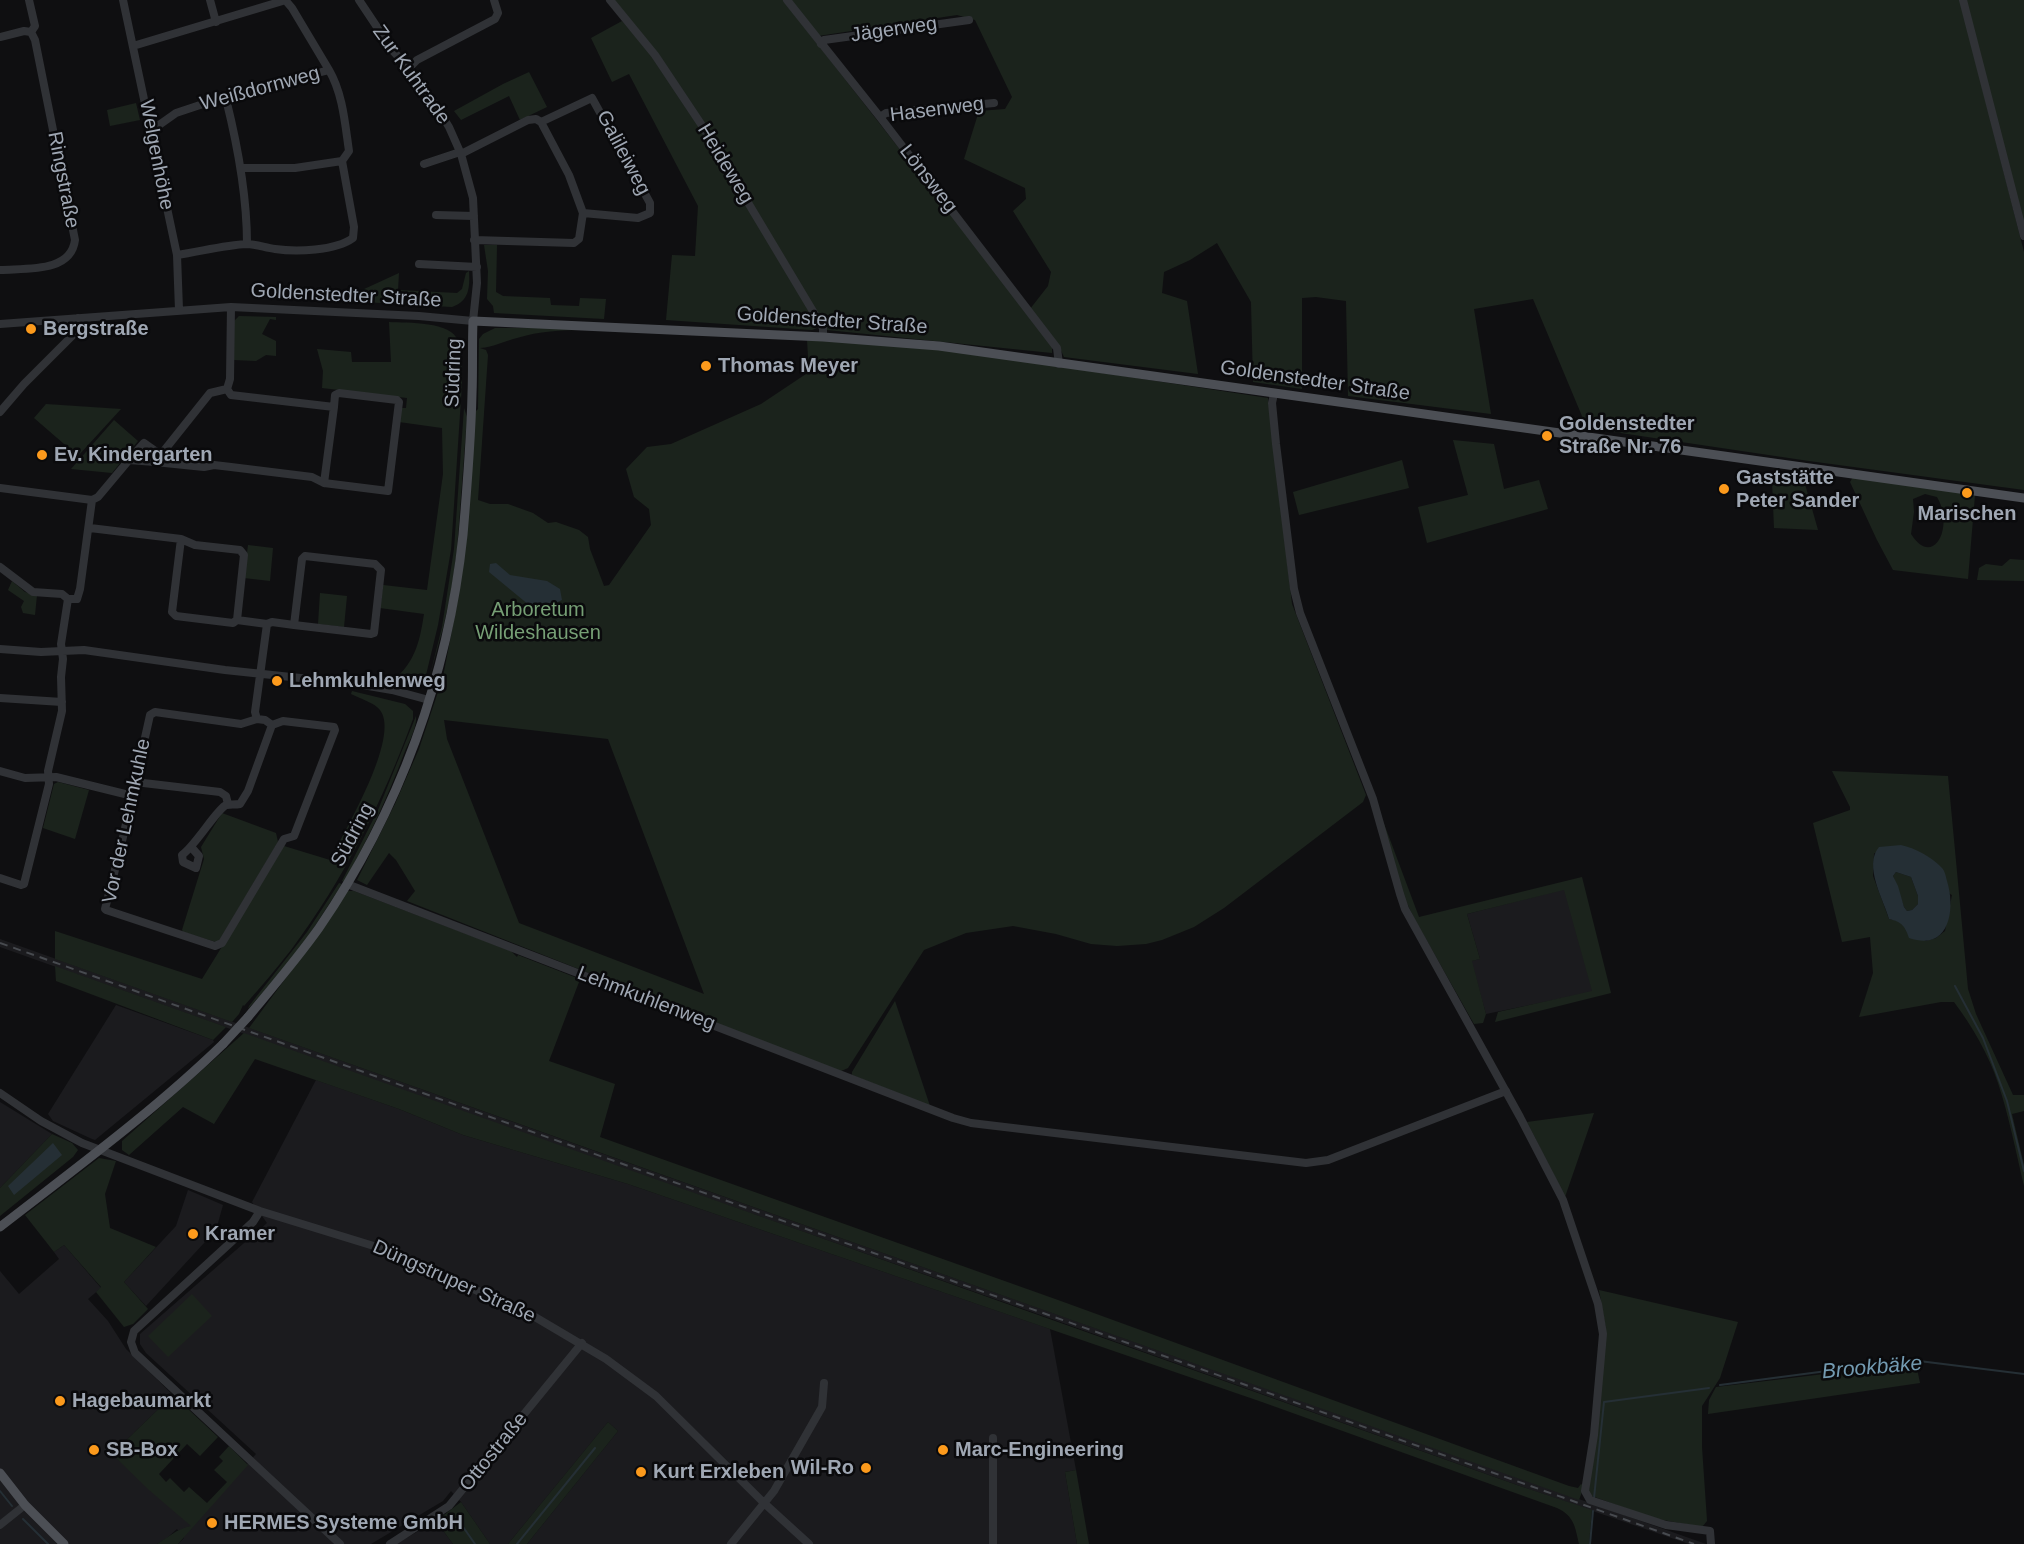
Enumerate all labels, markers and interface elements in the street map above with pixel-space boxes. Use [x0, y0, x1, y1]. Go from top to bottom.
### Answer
street label: Jägerweg [849, 12, 939, 48]
street label: Zur Kuhtrade [367, 21, 455, 129]
street label: Weißdornweg [197, 61, 323, 117]
street label: Hasenweg [889, 92, 985, 128]
street label: Welgenhöhe [134, 98, 178, 212]
street label: Galileiweg [591, 107, 655, 199]
street label: Heideweg [692, 120, 758, 208]
street label: Ringstraße [42, 130, 84, 230]
street label: Lönsweg [894, 140, 962, 218]
street label: Goldenstedter Straße [250, 279, 442, 313]
street label: Goldenstedter Straße [736, 302, 928, 340]
place label: Bergstraße [43, 317, 149, 341]
marker: Bergstraße [24, 322, 38, 336]
street label: Südring [441, 338, 467, 408]
place label: Thomas Meyer [718, 354, 858, 378]
street label: Goldenstedter Straße [1219, 356, 1411, 406]
marker: Thomas Meyer [699, 359, 713, 373]
place label: Goldenstedter Straße Nr. 76 [1559, 412, 1695, 459]
marker: Goldenstedter Straße Nr. 76 [1540, 429, 1554, 443]
place label: Ev. Kindergarten [54, 443, 213, 467]
marker: Ev. Kindergarten [35, 448, 49, 462]
place label: Gaststätte Peter Sander [1736, 466, 1859, 513]
marker: Gaststätte Peter Sander [1717, 482, 1731, 496]
marker: Marischen [1960, 486, 1974, 500]
place label: Marischen [1918, 502, 2016, 526]
park label: Arboretum Wildeshausen [475, 598, 601, 645]
place label: Lehmkuhlenweg [289, 669, 446, 693]
marker: Lehmkuhlenweg [270, 674, 284, 688]
street label: Vor der Lehmkuhle [98, 736, 156, 906]
street label: Südring [326, 799, 380, 871]
street label: Lehmkuhlenweg [574, 962, 718, 1036]
place label: Kramer [205, 1222, 275, 1246]
marker: Kramer [186, 1227, 200, 1241]
street label: Düngstruper Straße [369, 1235, 539, 1329]
water label: Brookbäke [1821, 1351, 1923, 1385]
place label: Hagebaumarkt [72, 1389, 211, 1413]
marker: Hagebaumarkt [53, 1394, 67, 1408]
street label: Ottostraße [455, 1408, 533, 1496]
place label: SB-Box [106, 1438, 178, 1462]
place label: Marc-Engineering [955, 1438, 1124, 1462]
marker: SB-Box [87, 1443, 101, 1457]
marker: Marc-Engineering [936, 1443, 950, 1457]
place label: Wil-Ro [791, 1456, 854, 1480]
place label: Kurt Erxleben [653, 1460, 784, 1484]
marker: Wil-Ro [859, 1461, 873, 1475]
marker: Kurt Erxleben [634, 1465, 648, 1479]
place label: HERMES Systeme GmbH [224, 1511, 463, 1535]
marker: HERMES Systeme GmbH [205, 1516, 219, 1530]

